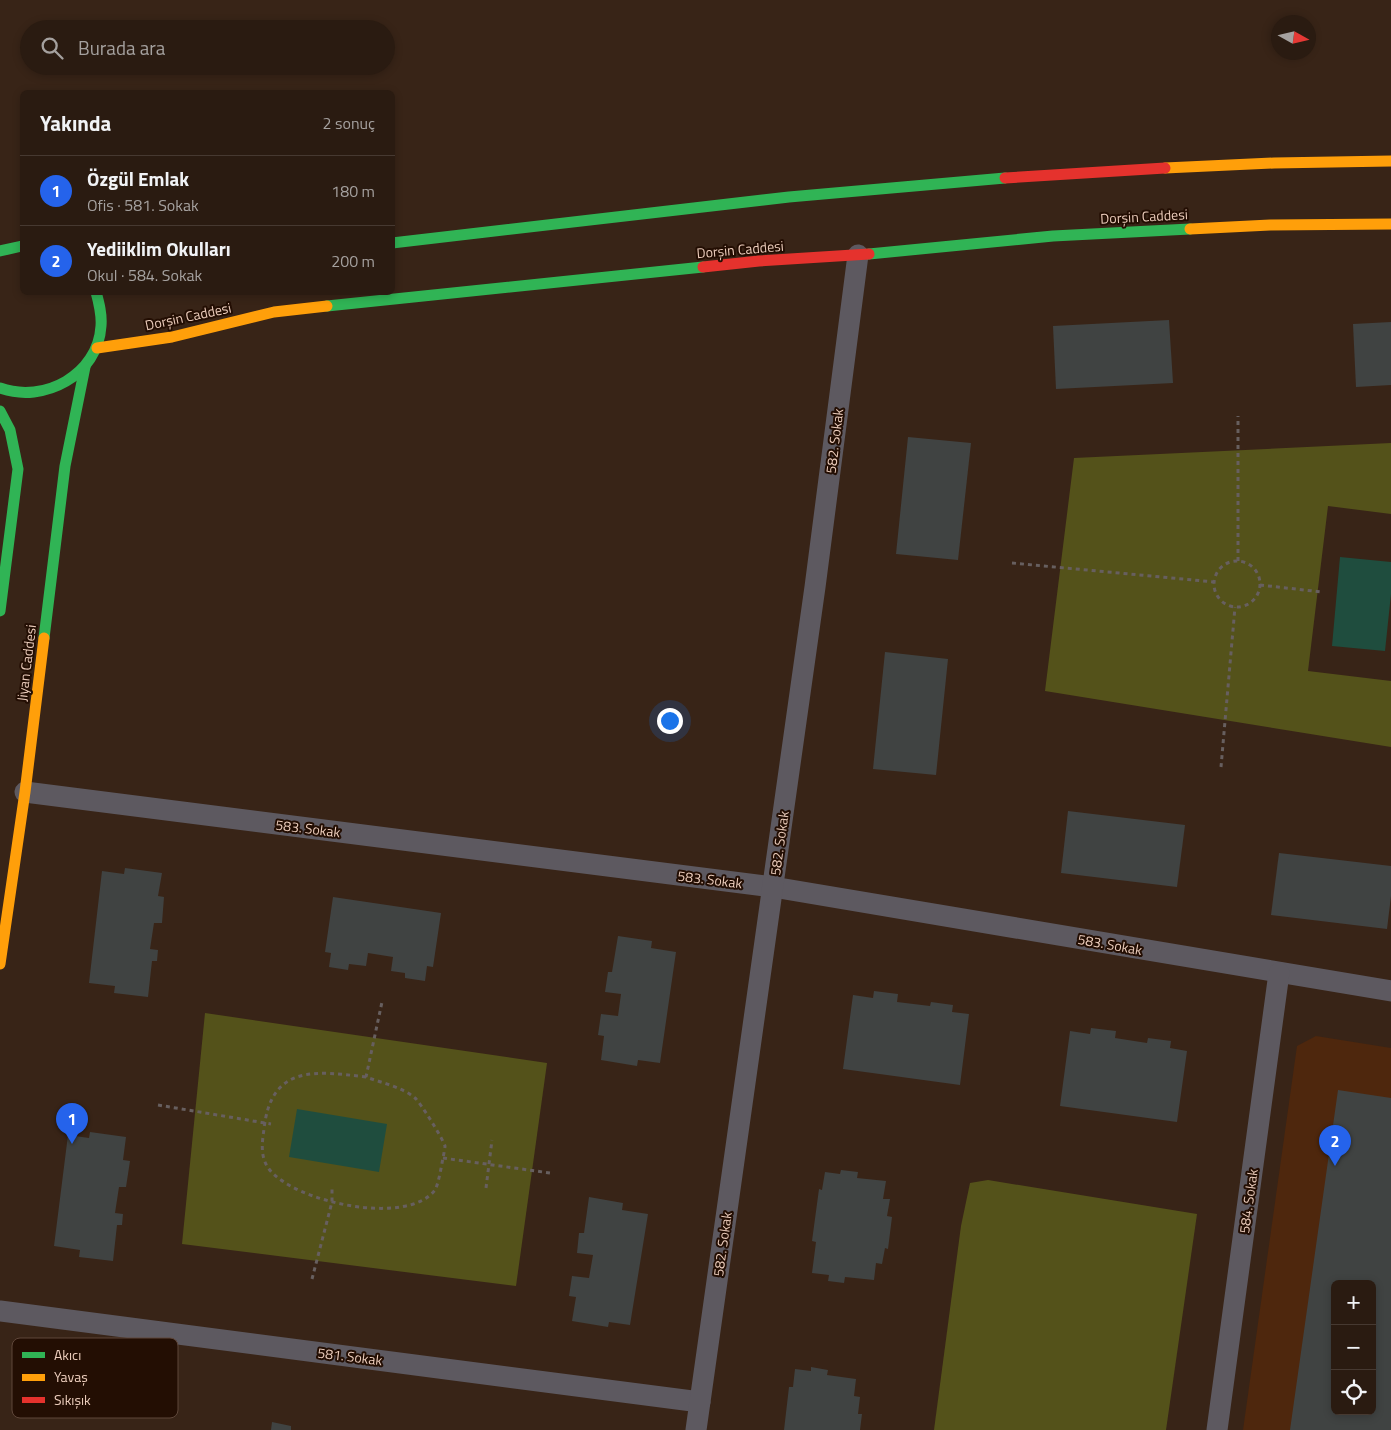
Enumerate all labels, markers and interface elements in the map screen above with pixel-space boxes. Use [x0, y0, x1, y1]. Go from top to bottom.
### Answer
north arrow [1271, 15, 1316, 60]
search box [20, 20, 395, 75]
text: Burada ara [78, 33, 165, 62]
icon: search [38, 34, 66, 62]
text: Yakında [40, 107, 111, 139]
text: 2 sonuç [323, 111, 375, 135]
text: Özgül Emlak [87, 164, 189, 193]
text: 1 [52, 179, 60, 203]
text: 180 m [331, 179, 375, 203]
text: Ofis · 581. Sokak [87, 193, 199, 217]
street label: Dorşin Caddesi [1100, 203, 1188, 229]
text: Yediiklim Okulları [87, 234, 231, 263]
street label: Dorşin Caddesi [695, 235, 785, 263]
text: 2 [52, 249, 60, 273]
text: 200 m [331, 249, 375, 273]
text: Okul · 584. Sokak [87, 263, 202, 287]
street label: Dorşin Caddesi [143, 297, 233, 335]
street label: 582. Sokak [820, 407, 848, 475]
street label: Jiyan Caddesi [11, 623, 41, 703]
your location [657, 708, 683, 734]
street label: 582. Sokak [764, 809, 794, 877]
street label: 583. Sokak [274, 814, 342, 842]
street label: 583. Sokak [676, 865, 744, 893]
street label: 583. Sokak [1076, 928, 1144, 960]
pin: 1 [56, 1103, 88, 1144]
pin: 2 [1319, 1125, 1351, 1166]
street label: 584. Sokak [1233, 1167, 1263, 1235]
street label: 582. Sokak [707, 1210, 737, 1278]
map controls [1331, 1280, 1376, 1415]
button: + [1331, 1280, 1376, 1325]
button: − [1331, 1325, 1376, 1370]
legend [12, 1338, 178, 1418]
street label: 581. Sokak [316, 1342, 384, 1370]
text: Akıcı [54, 1344, 81, 1365]
text: Yavaş [54, 1366, 88, 1387]
button: locate [1331, 1370, 1376, 1415]
text: Sıkışık [54, 1389, 91, 1410]

